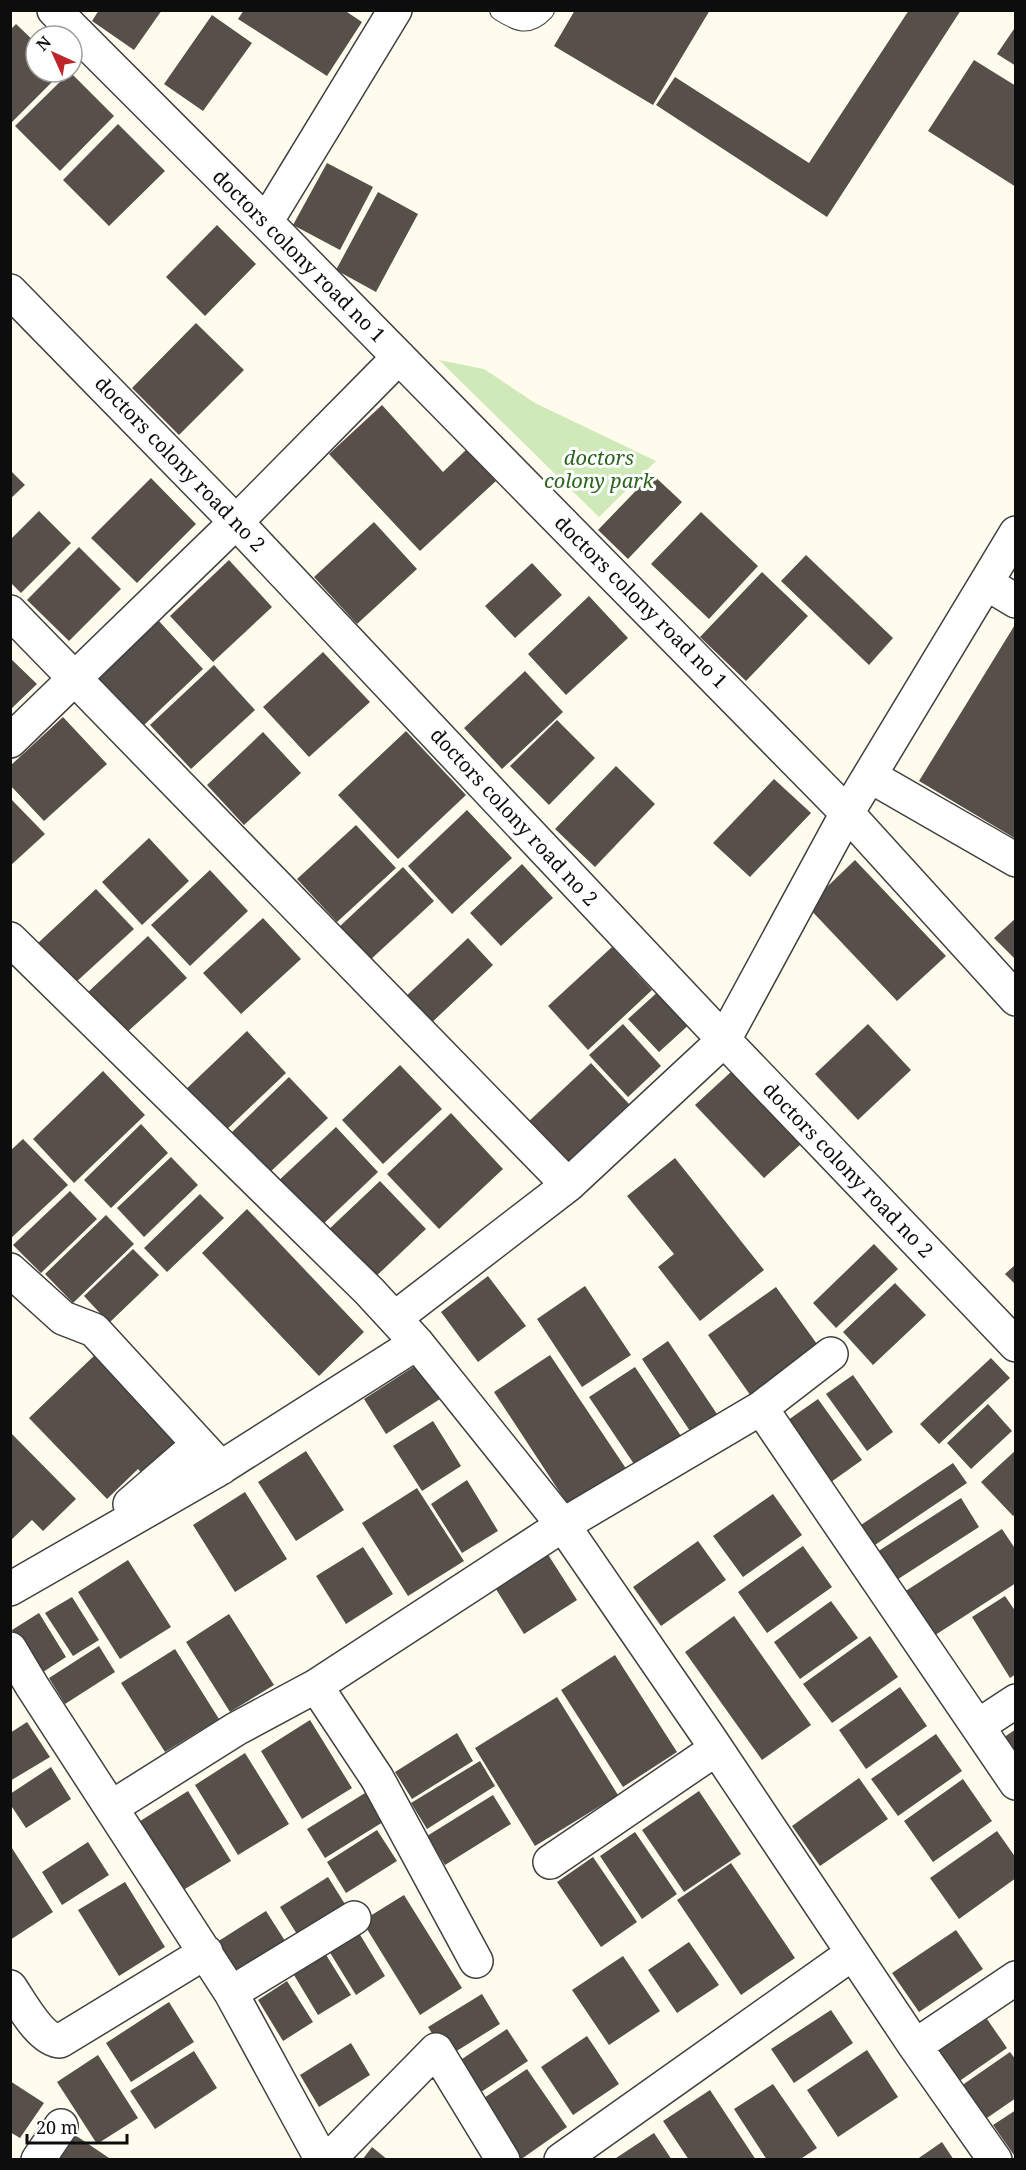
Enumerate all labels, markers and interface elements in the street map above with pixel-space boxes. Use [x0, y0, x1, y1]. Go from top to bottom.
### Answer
north arrow [24, 24, 84, 84]
text: N [31, 31, 56, 56]
street label: doctors colony road no 1 [207, 163, 392, 348]
street label: doctors colony road no 2 [89, 370, 272, 557]
park label: doctors colony park [544, 444, 655, 494]
street label: doctors colony road no 1 [549, 509, 734, 694]
street label: doctors colony road no 2 [425, 722, 604, 912]
street label: doctors colony road no 2 [757, 1076, 940, 1263]
scale bar [27, 2107, 128, 2145]
text: 20 m [36, 2115, 78, 2139]

